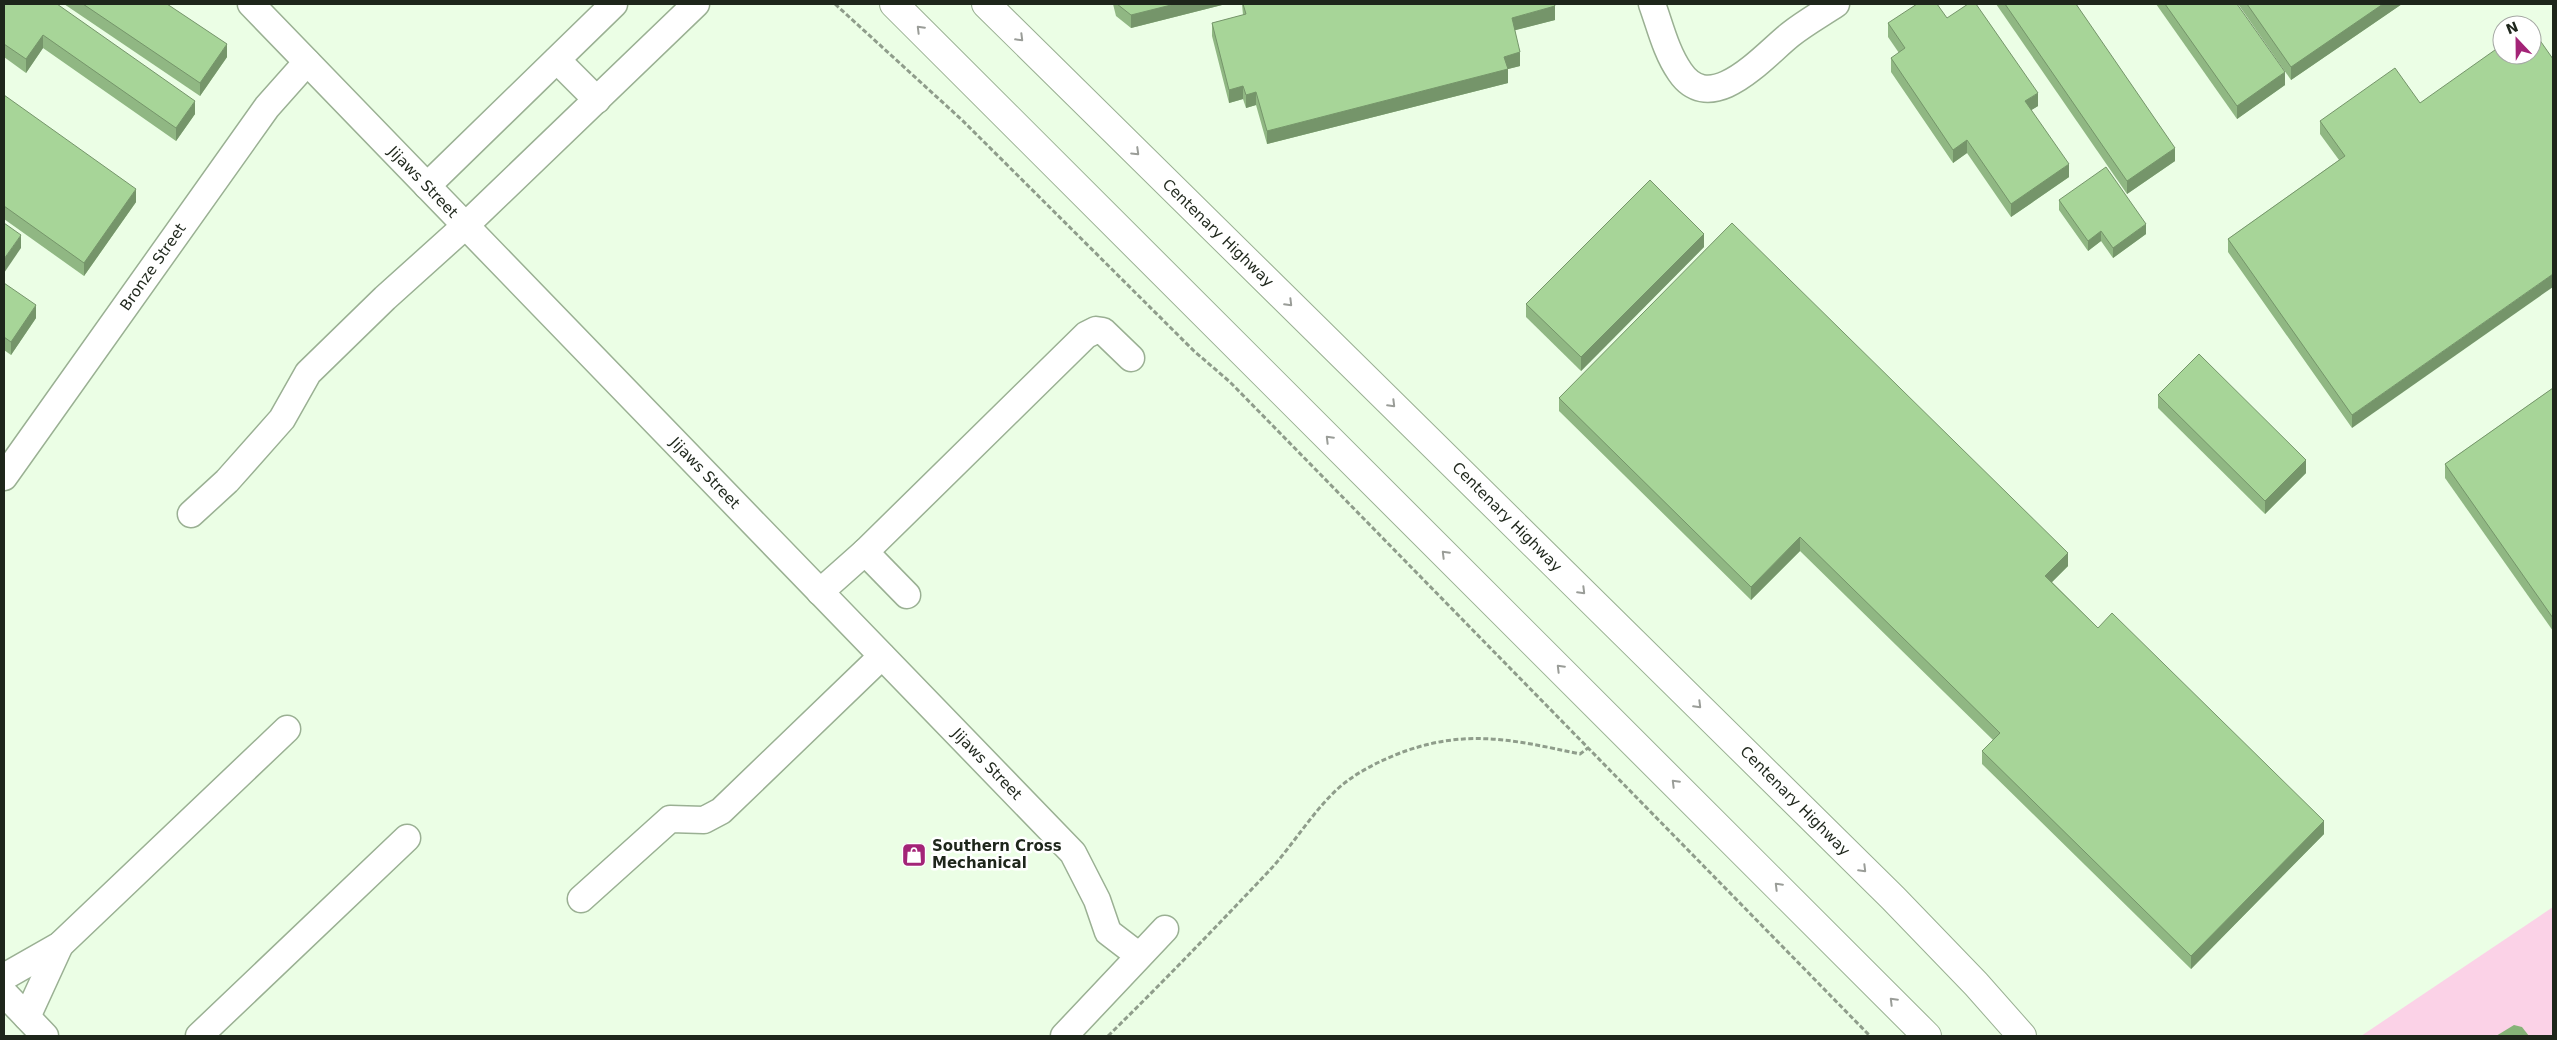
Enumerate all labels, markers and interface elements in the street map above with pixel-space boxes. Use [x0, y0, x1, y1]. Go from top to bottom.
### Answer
north arrow [2492, 15, 2542, 65]
text: N [2504, 18, 2521, 38]
one-way arrow [917, 26, 926, 35]
one-way arrow [1014, 32, 1023, 41]
street label: Jijaws Street [384, 142, 462, 222]
one-way arrow [1130, 146, 1139, 155]
street label: Centenary Highway [1159, 175, 1277, 291]
street label: Bronze Street [116, 220, 190, 314]
one-way arrow [1284, 297, 1293, 306]
one-way arrow [1386, 398, 1395, 407]
street label: Jijaws Street [666, 433, 744, 513]
one-way arrow [1326, 436, 1335, 445]
street label: Centenary Highway [1448, 458, 1566, 576]
one-way arrow [1442, 551, 1451, 560]
one-way arrow [1576, 585, 1585, 594]
one-way arrow [1557, 665, 1566, 674]
one-way arrow [1692, 700, 1701, 709]
street label: Jijaws Street [948, 724, 1026, 804]
street label: Centenary Highway [1736, 742, 1854, 860]
one-way arrow [1672, 780, 1681, 789]
place label: Southern Cross Mechanical [932, 837, 1062, 872]
shop icon: Southern Cross Mechanical [901, 842, 927, 868]
one-way arrow [1858, 863, 1867, 872]
one-way arrow [1775, 883, 1784, 892]
one-way arrow [1890, 998, 1899, 1007]

